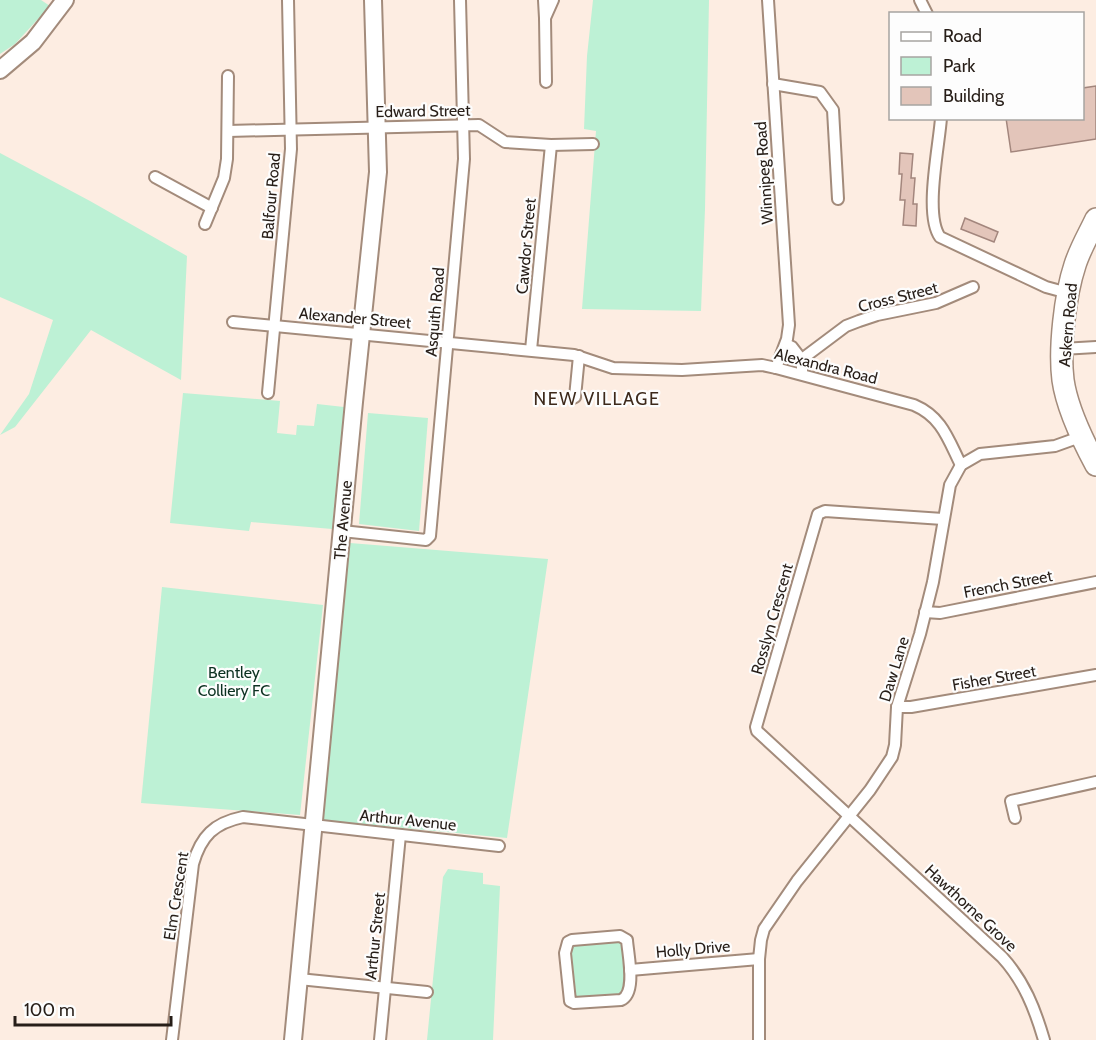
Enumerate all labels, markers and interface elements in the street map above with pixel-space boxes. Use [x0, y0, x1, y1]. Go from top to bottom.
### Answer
legend [889, 12, 1084, 120]
text: Road [943, 25, 982, 47]
text: Park [943, 55, 976, 77]
text: Building [943, 85, 1005, 107]
street label: Edward Street [375, 101, 471, 121]
street label: Winnipeg Road [751, 121, 777, 225]
street label: Balfour Road [258, 152, 284, 240]
street label: Cawdor Street [512, 197, 540, 295]
street label: Asquith Road [422, 267, 448, 357]
street label: Cross Street [856, 278, 940, 316]
street label: Askern Road [1055, 282, 1081, 368]
street label: Alexander Street [298, 304, 412, 332]
street label: Alexandra Road [773, 344, 879, 388]
district label: NEW VILLAGE [534, 388, 660, 410]
street label: The Avenue [330, 480, 356, 560]
street label: Rosslyn Crescent [747, 561, 797, 677]
street label: French Street [962, 566, 1055, 602]
street label: Daw Lane [875, 634, 913, 704]
street label: Fisher Street [951, 661, 1038, 695]
park label: Bentley Colliery FC [198, 663, 270, 700]
street label: Arthur Avenue [359, 805, 457, 835]
street label: Elm Crescent [160, 850, 192, 942]
street label: Hawthorne Grove [921, 860, 1021, 956]
street label: Arthur Street [361, 891, 389, 980]
street label: Holly Drive [655, 936, 731, 962]
scale bar [15, 989, 171, 1027]
text: 100 m [24, 999, 75, 1021]

